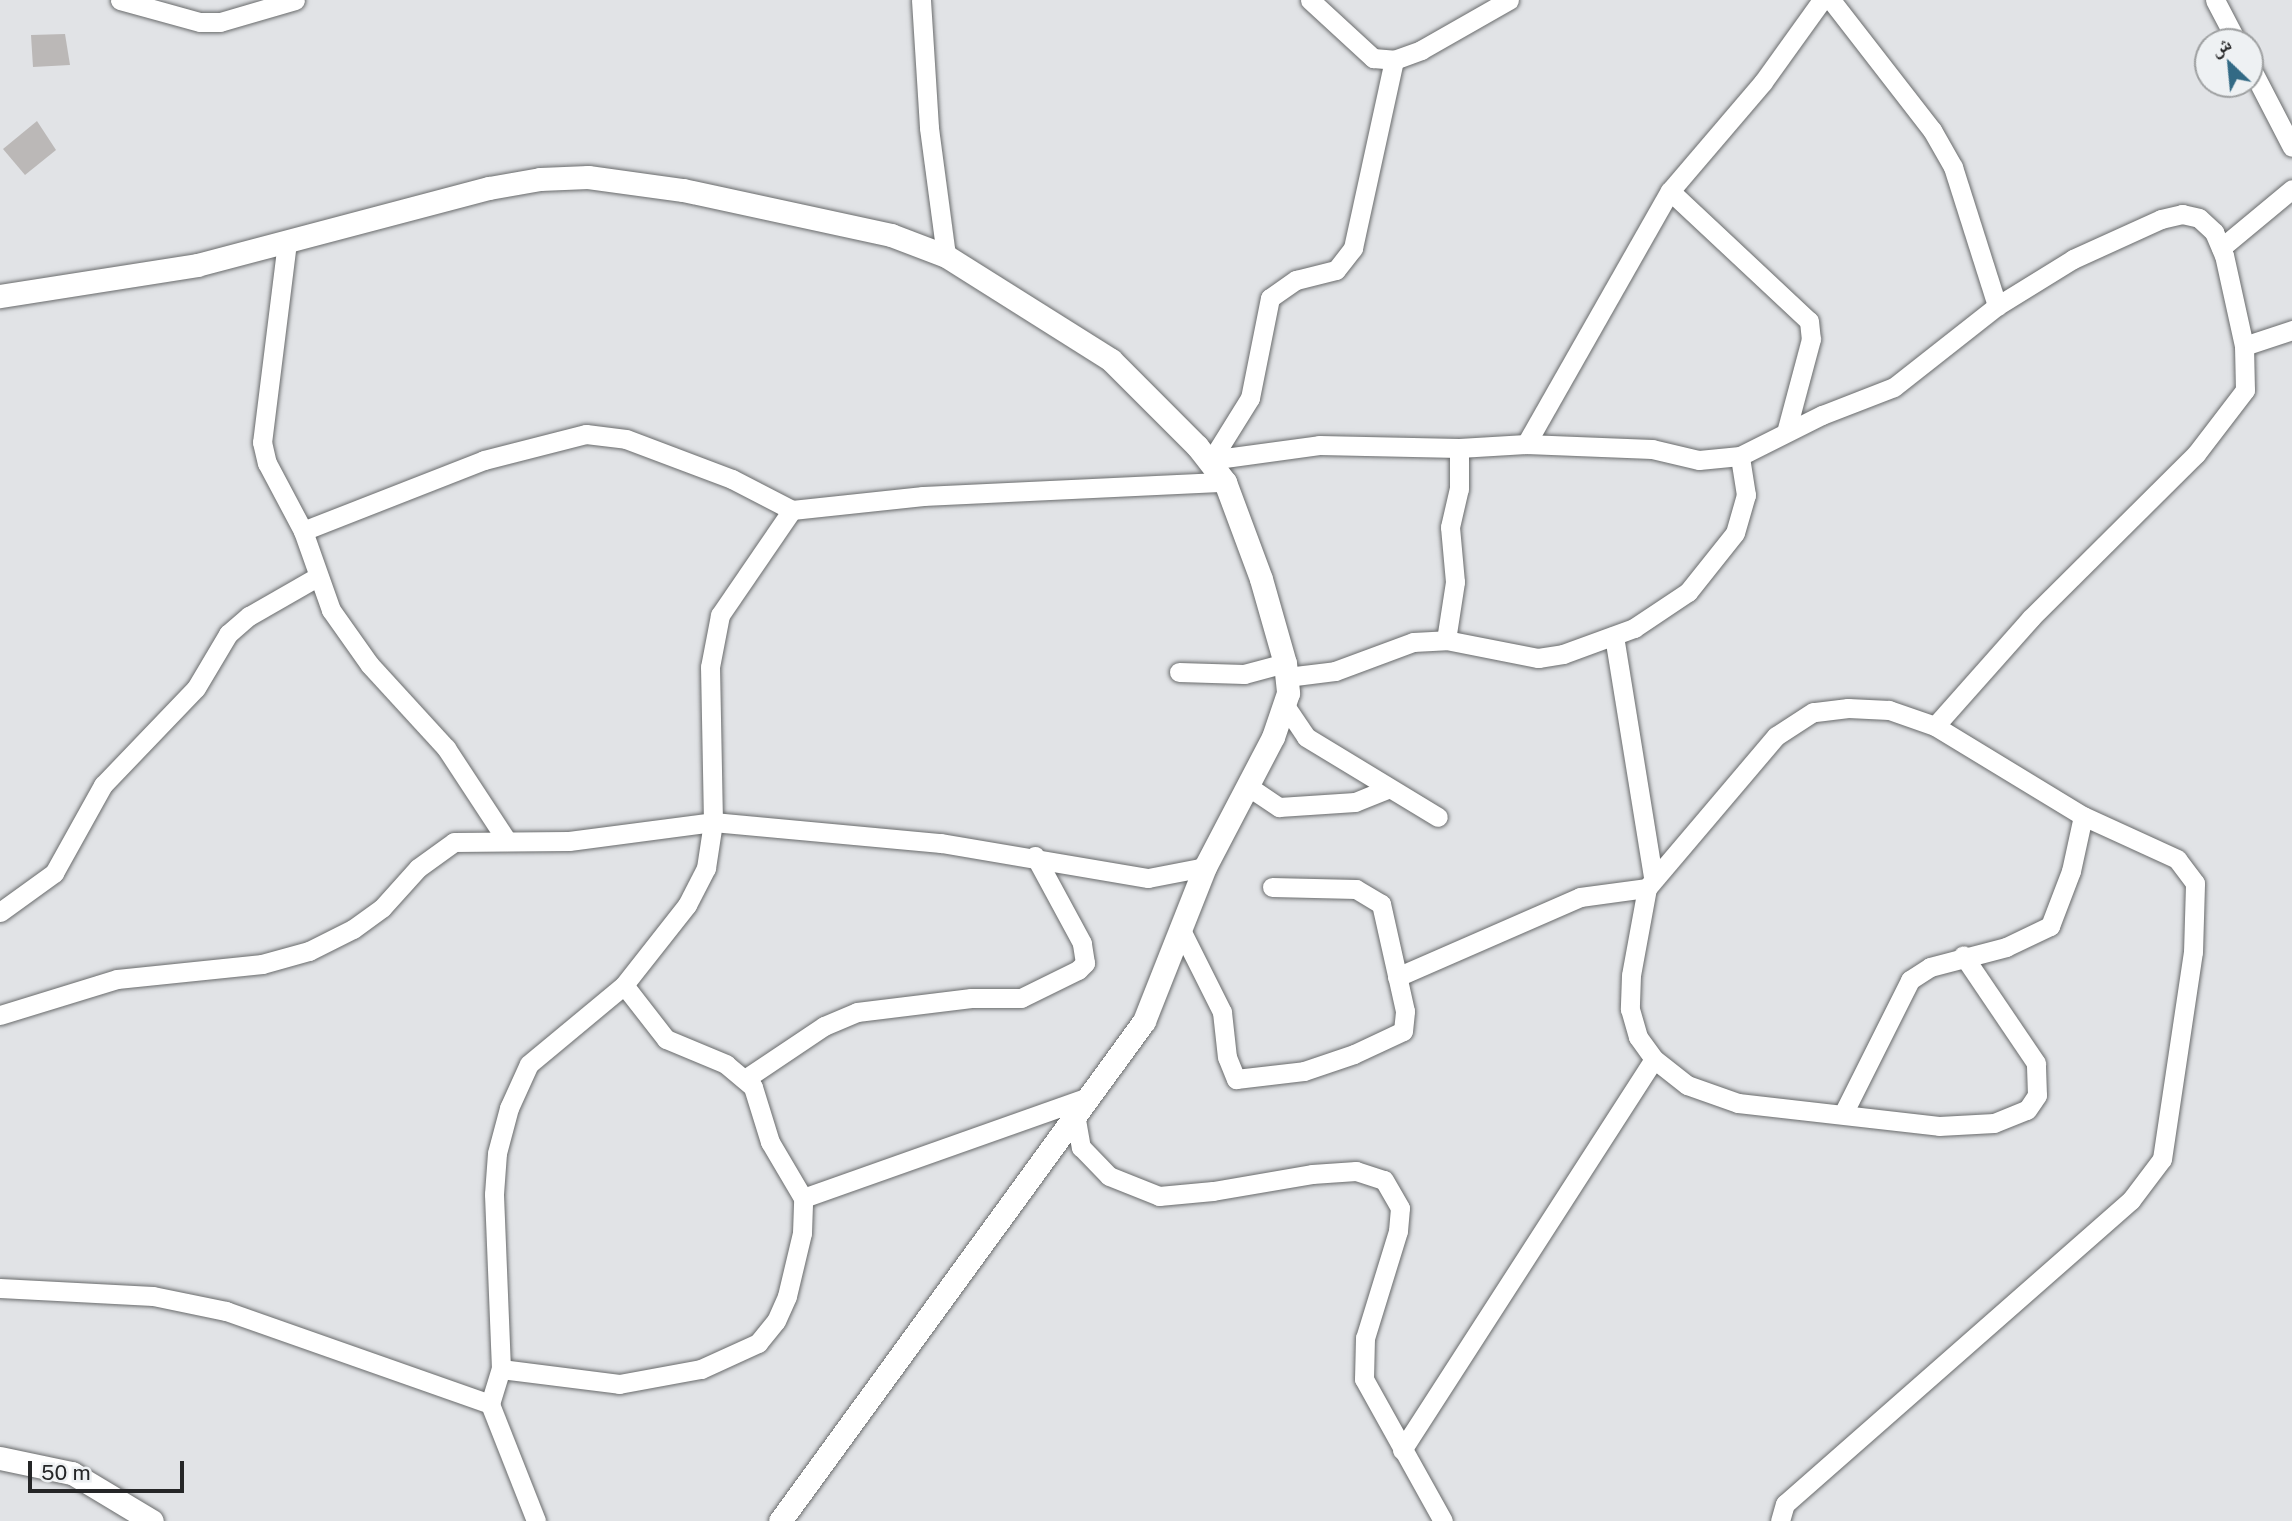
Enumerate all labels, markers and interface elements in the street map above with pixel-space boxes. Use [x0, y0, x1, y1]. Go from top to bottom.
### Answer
north arrow [2194, 28, 2264, 98]
text: ش [2207, 32, 2235, 60]
scale bar [32, 1448, 187, 1492]
text: 50 m [41, 1460, 91, 1485]

